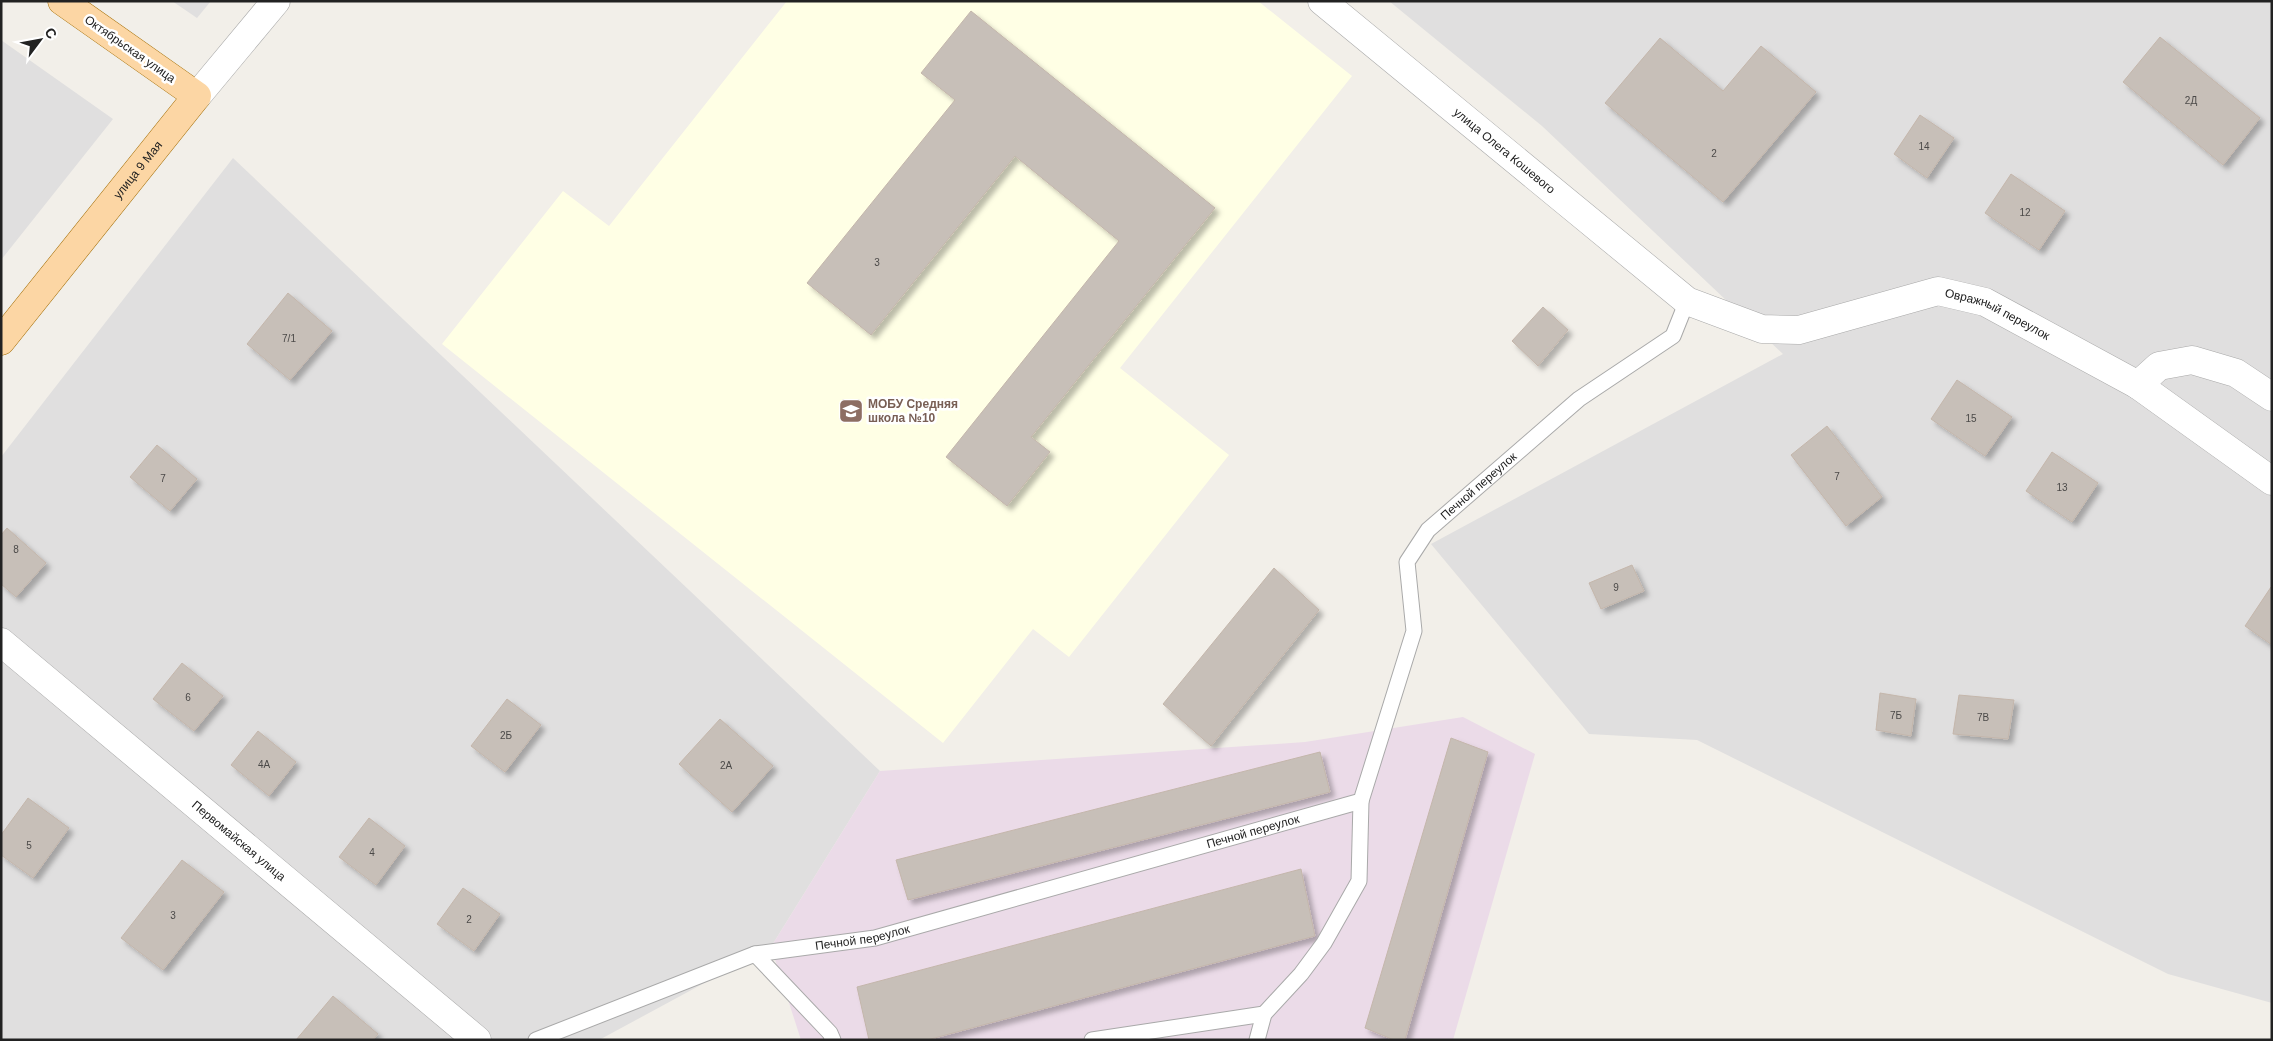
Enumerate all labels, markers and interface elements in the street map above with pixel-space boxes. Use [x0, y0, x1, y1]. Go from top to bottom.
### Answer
street label: Октябрьская улица [82, 12, 178, 86]
north arrow [15, 15, 65, 65]
text: С [42, 25, 60, 42]
house number: 2Д [2185, 95, 2197, 106]
street label: улица Олега Кошевого [1451, 105, 1558, 197]
street label: улица 9 Мая [111, 138, 165, 202]
house number: 14 [1918, 141, 1930, 152]
house number: 2 [1711, 148, 1717, 159]
house number: 12 [2019, 207, 2031, 218]
house number: 3 [874, 257, 880, 268]
street label: Овражный переулок [1943, 286, 2053, 343]
house number: 7/1 [282, 333, 296, 344]
place label: МОБУ Средняя школа №10 [868, 397, 958, 425]
school or university icon: МОБУ Средняя школа №10 [838, 398, 864, 424]
house number: 15 [1965, 413, 1977, 424]
street label: Печной переулок [1438, 449, 1520, 523]
house number: 7 [1834, 471, 1840, 482]
house number: 7 [160, 473, 166, 484]
house number: 13 [2056, 482, 2068, 493]
house number: 8 [13, 544, 19, 555]
house number: 9 [1613, 582, 1619, 593]
house number: 6 [185, 692, 191, 703]
house number: 7Б [1890, 710, 1902, 721]
house number: 7В [1977, 712, 1989, 723]
house number: 2Б [500, 730, 512, 741]
house number: 4А [258, 759, 270, 770]
house number: 2А [720, 760, 732, 771]
street label: Первомайская улица [189, 798, 289, 884]
street label: Печной переулок [1205, 812, 1302, 851]
house number: 5 [26, 840, 32, 851]
house number: 4 [369, 847, 375, 858]
house number: 3 [170, 910, 176, 921]
house number: 2 [466, 914, 472, 925]
street label: Печной переулок [814, 921, 912, 953]

